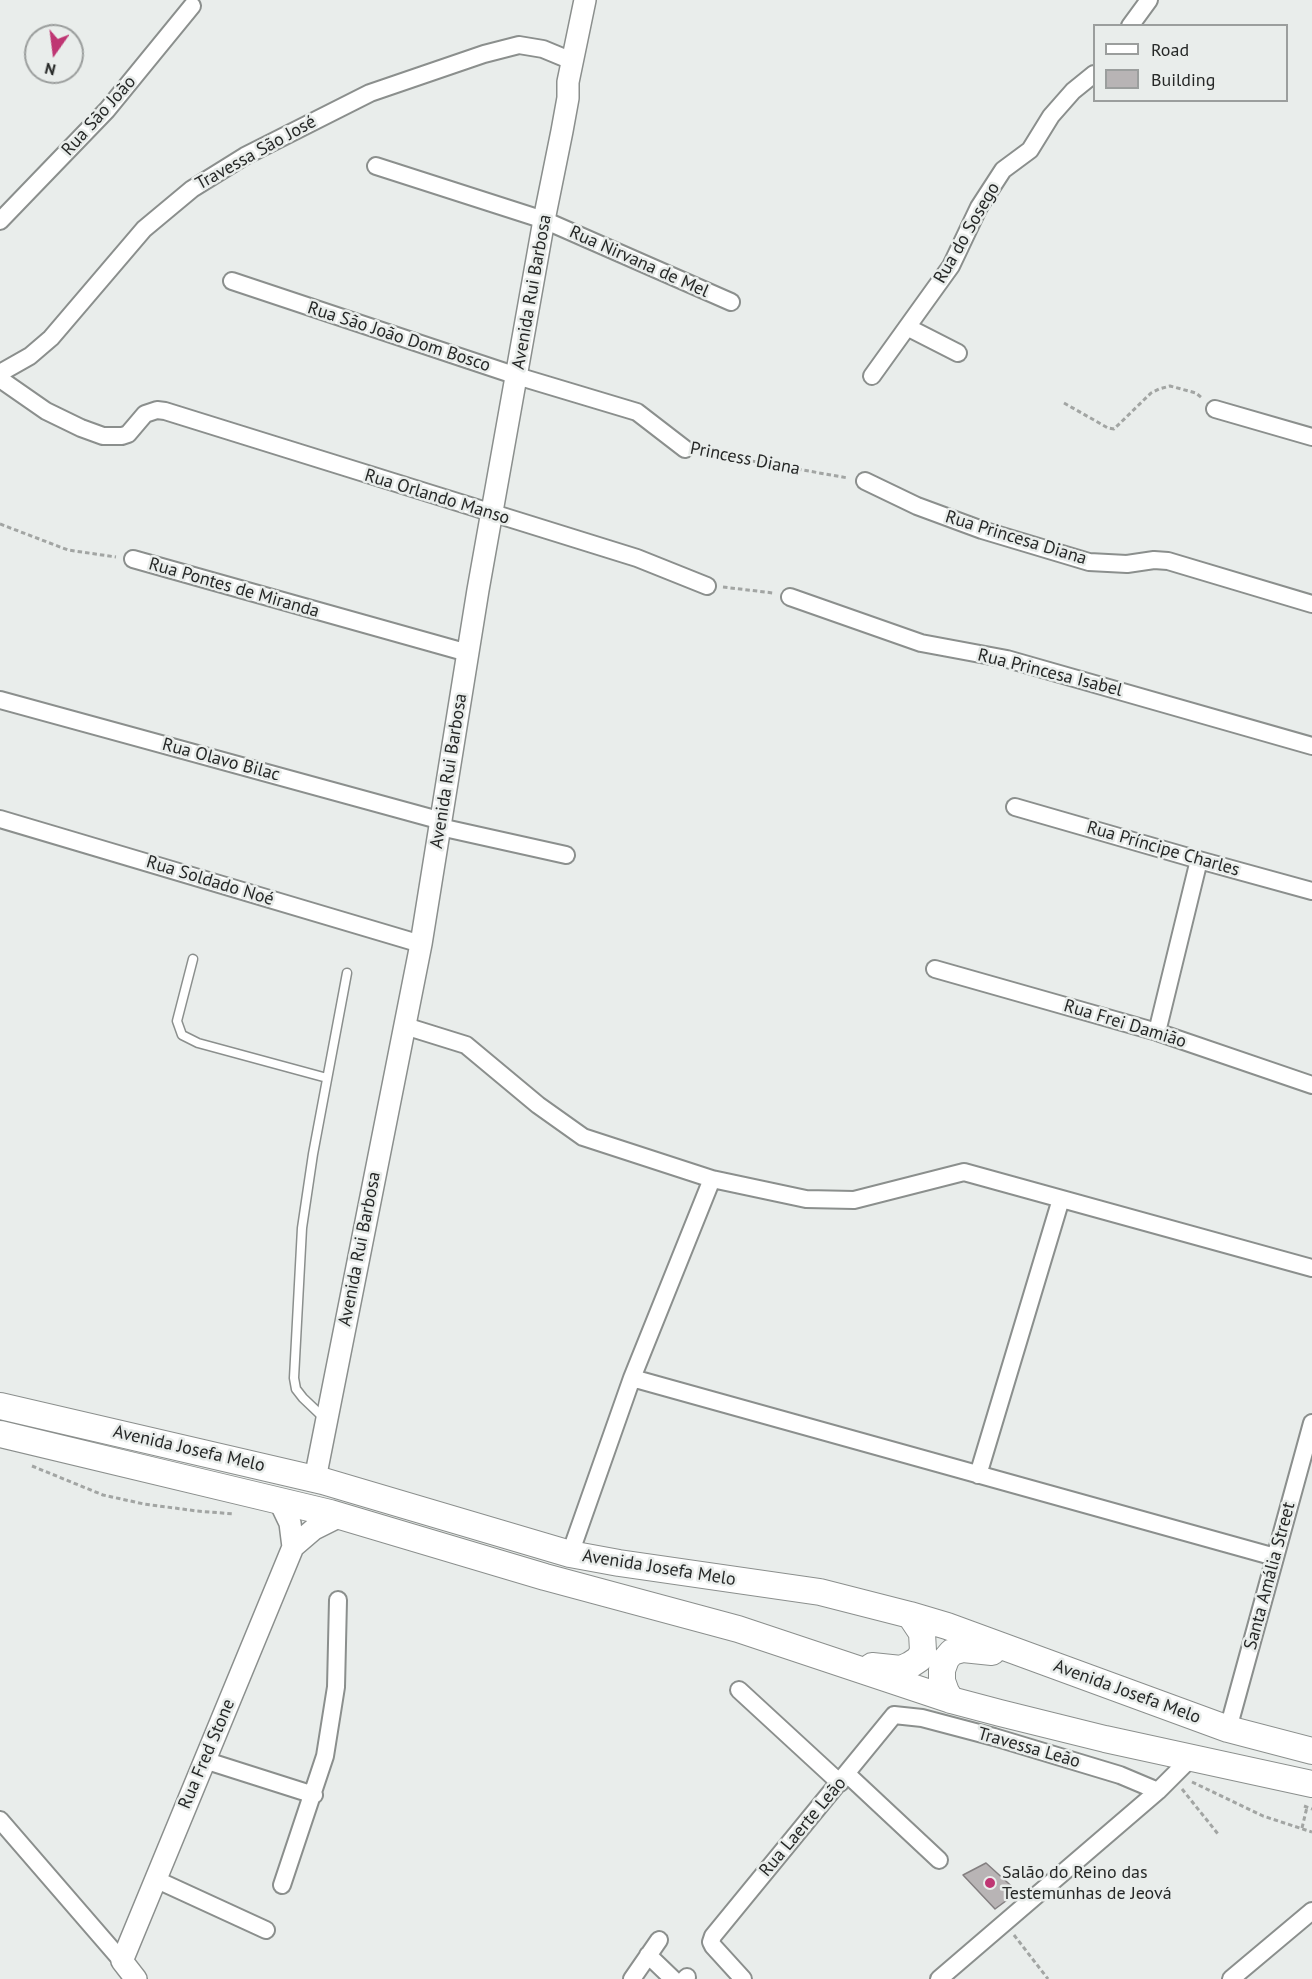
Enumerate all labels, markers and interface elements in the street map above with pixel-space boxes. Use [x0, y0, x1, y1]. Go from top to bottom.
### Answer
north arrow [24, 24, 84, 84]
legend [1093, 24, 1288, 102]
text: Road [1151, 38, 1189, 61]
text: N [43, 59, 58, 81]
text: Building [1151, 68, 1215, 91]
street label: Rua São João [57, 71, 141, 161]
street label: Travessa São José [192, 111, 320, 195]
street label: Rua do Sosego [929, 179, 1005, 287]
street label: Avenida Rui Barbosa [508, 213, 556, 371]
street label: Rua Nirvana de Mel [566, 222, 712, 302]
street label: Rua São João Dom Bosco [305, 297, 493, 377]
street label: Princess Diana [688, 438, 802, 480]
street label: Rua Orlando Manso [362, 465, 512, 529]
street label: Rua Princesa Diana [943, 506, 1089, 570]
street label: Rua Pontes de Miranda [146, 553, 322, 623]
street label: Rua Princesa Isabel [975, 645, 1125, 701]
street label: Avenida Rui Barbosa [426, 692, 472, 850]
street label: Rua Olavo Bilac [160, 734, 282, 786]
street label: Rua Príncipe Charles [1084, 817, 1242, 881]
street label: Rua Soldado Noé [144, 851, 276, 911]
street label: Rua Frei Damião [1061, 995, 1189, 1053]
street label: Avenida Rui Barbosa [334, 1170, 386, 1328]
street label: Avenida Josefa Melo [111, 1421, 267, 1477]
street label: Santa Amália Street [1240, 1500, 1300, 1652]
street label: Avenida Josefa Melo [581, 1545, 737, 1591]
street label: Avenida Josefa Melo [1050, 1655, 1204, 1729]
street label: Rua Fred Stone [174, 1696, 240, 1812]
street label: Travessa Leão [975, 1723, 1083, 1773]
street label: Rua Laerte Leão [755, 1773, 851, 1881]
place label: Salão do Reino das Testemunhas de Jeová [1002, 1862, 1172, 1904]
marker: Salão do Reino das Testemunhas de Jeová [983, 1876, 997, 1890]

